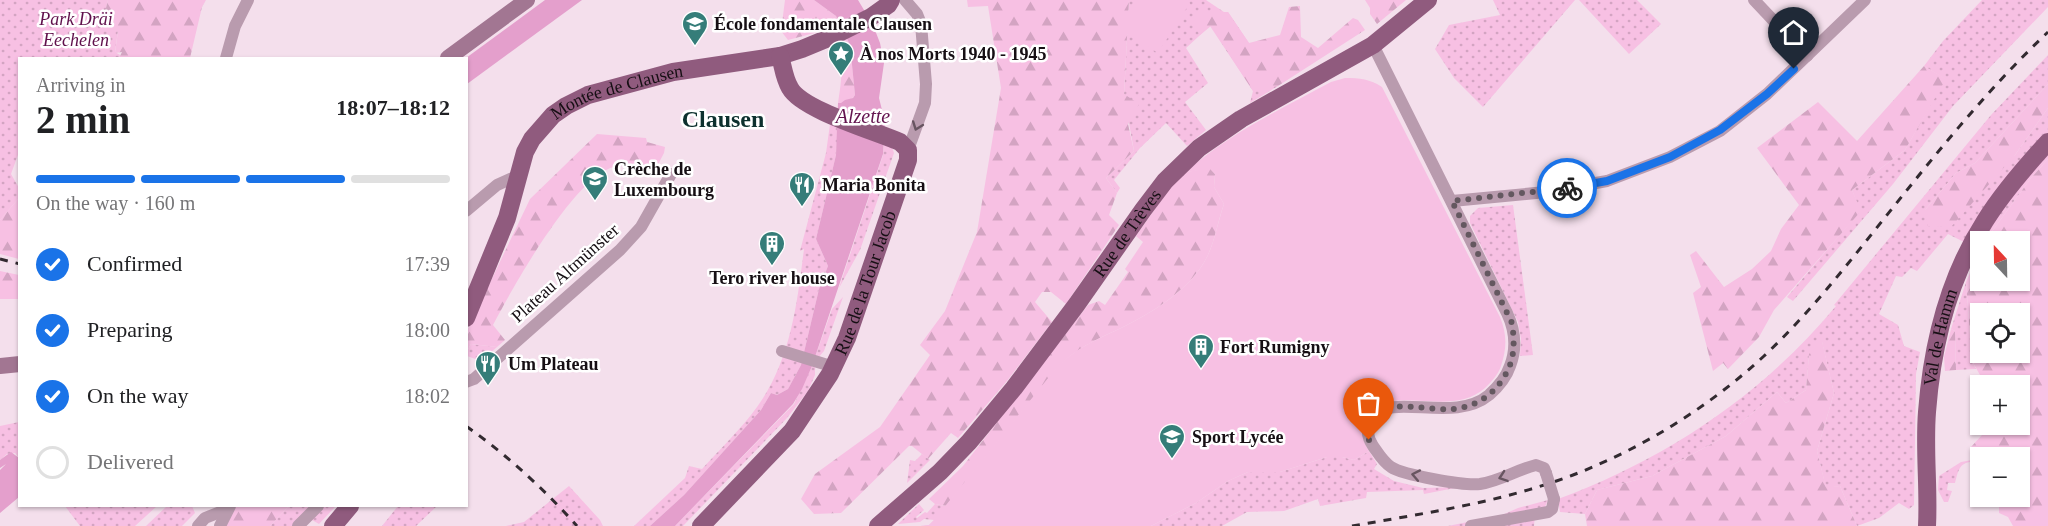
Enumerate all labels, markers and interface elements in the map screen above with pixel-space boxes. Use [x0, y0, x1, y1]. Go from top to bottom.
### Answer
pin [1768, 7, 1819, 69]
park label: Park Dräi Eechelen [38, 9, 113, 50]
school or university icon: École fondamentale Clausen [680, 9, 710, 47]
place label: École fondamentale Clausen [714, 13, 932, 34]
icon: home [1777, 16, 1810, 49]
place icon: À nos Morts 1940 - 1945 [826, 39, 856, 77]
place label: À nos Morts 1940 - 1945 [860, 43, 1047, 64]
street label: Montée de Clausen [547, 61, 684, 124]
text: Arriving in [36, 74, 125, 96]
text: 18:07–18:12 [336, 95, 450, 120]
text: 2 min [36, 98, 130, 141]
water label: Alzette [834, 105, 890, 127]
district label: Clausen [682, 106, 764, 132]
one-way arrow [911, 121, 924, 131]
courier [1537, 158, 1597, 218]
place label: Crèche de Luxembourg [614, 159, 714, 200]
school or university icon: Crèche de Luxembourg [580, 164, 610, 202]
restaurant icon: Maria Bonita [787, 170, 817, 208]
icon: bike [1551, 172, 1584, 205]
place label: Maria Bonita [822, 175, 926, 195]
street label: Rue de Trèves [1089, 185, 1165, 281]
text: On the way · 160 m [36, 192, 195, 214]
street label: Rue de la Tour Jacob [830, 208, 900, 358]
street label: Plateau Altmünster [507, 220, 623, 326]
building icon: Tero river house [757, 229, 787, 267]
north arrow [1970, 231, 2030, 291]
map controls [1970, 231, 2030, 507]
icon: check [36, 248, 69, 281]
text: Confirmed [87, 251, 182, 276]
text: 17:39 [404, 253, 450, 275]
place label: Tero river house [709, 268, 835, 288]
street label: Val de Hamm [1920, 286, 1961, 387]
button: locate [1970, 303, 2030, 363]
icon: check [36, 314, 69, 347]
text: Preparing [87, 317, 173, 342]
text: 18:00 [404, 319, 450, 341]
building icon: Fort Rumigny [1186, 332, 1216, 370]
place label: Fort Rumigny [1220, 337, 1330, 357]
restaurant icon: Um Plateau [473, 349, 503, 387]
place label: Um Plateau [508, 354, 598, 374]
button: + [1970, 375, 2030, 435]
pin [1343, 378, 1394, 440]
icon: check [36, 380, 69, 413]
text: On the way [87, 383, 188, 408]
text: 18:02 [404, 385, 450, 407]
icon: bag [1352, 387, 1385, 420]
school or university icon: Sport Lycée [1157, 422, 1187, 460]
place label: Sport Lycée [1192, 427, 1284, 447]
button: − [1970, 447, 2030, 507]
text: Delivered [87, 449, 174, 474]
one-way arrow [1412, 469, 1422, 482]
one-way arrow [1498, 470, 1509, 483]

